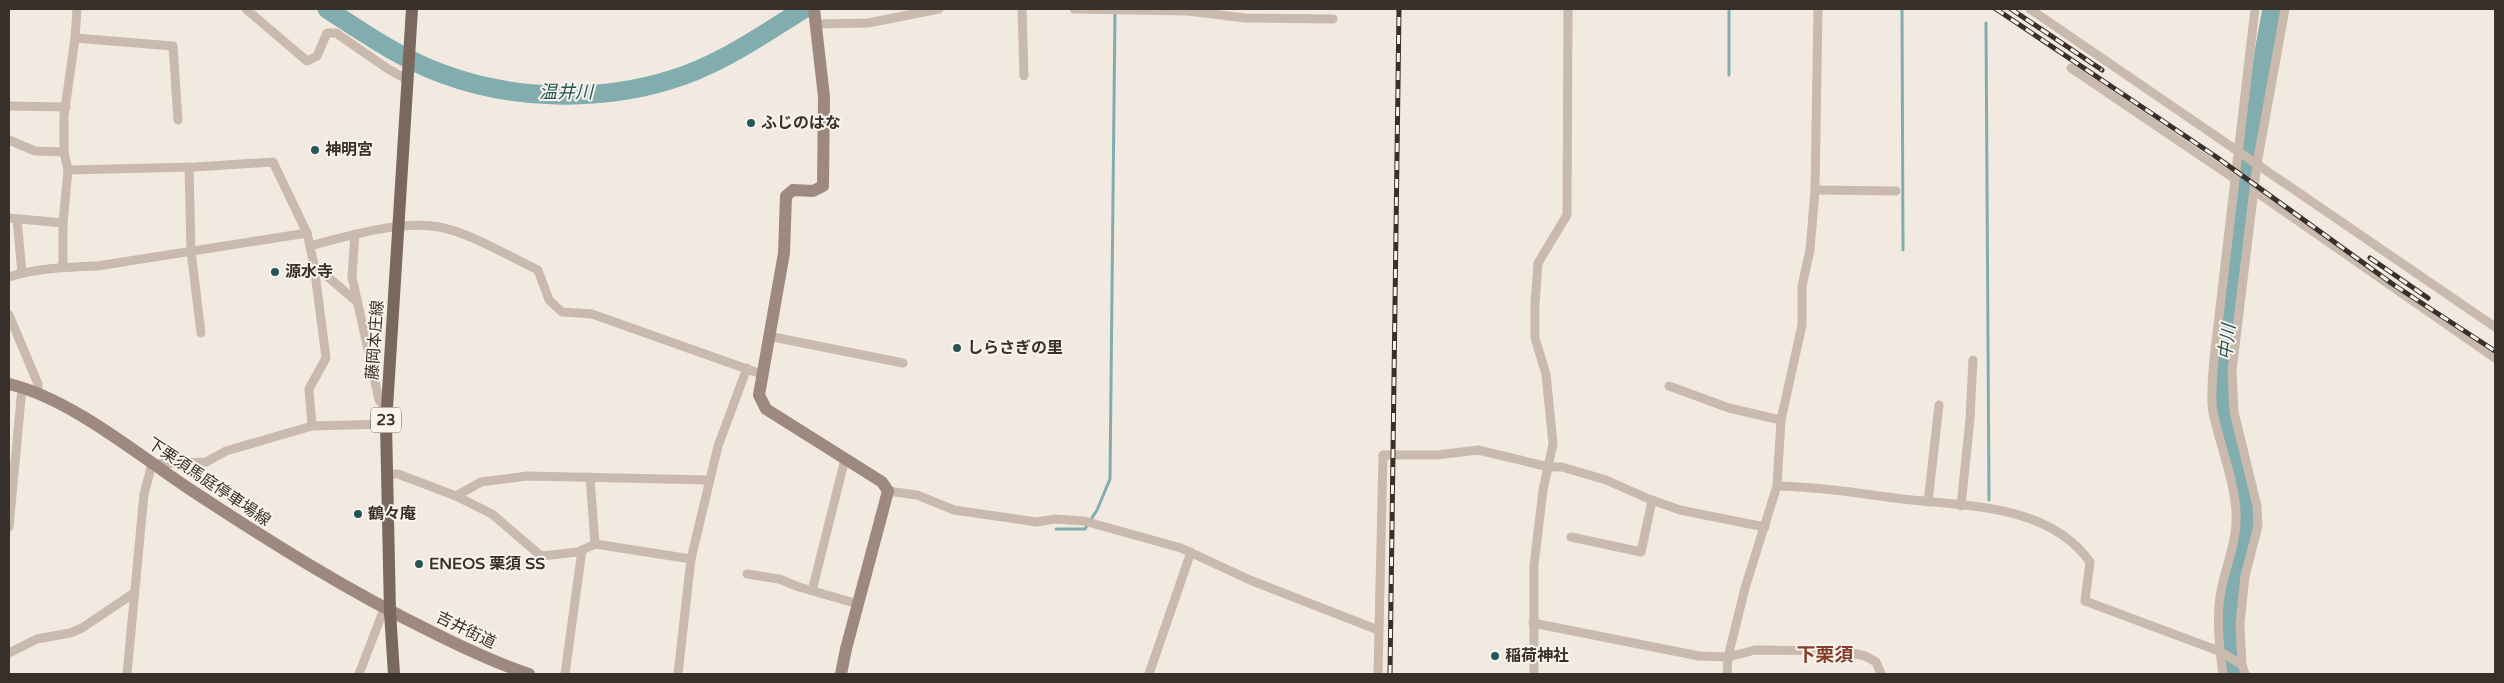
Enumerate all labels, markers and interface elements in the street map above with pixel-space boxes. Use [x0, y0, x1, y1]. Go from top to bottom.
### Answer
water label: 温井川 [539, 81, 595, 103]
place label: ふじのはな [761, 113, 841, 133]
marker: ふじのはな [745, 117, 757, 129]
place label: 神明宮 [325, 140, 373, 160]
marker: 神明宮 [309, 144, 321, 156]
place label: 源水寺 [285, 262, 333, 282]
marker: 源水寺 [269, 266, 281, 278]
street label: 藤岡本庄線 [362, 299, 388, 381]
water label: 中川 [2214, 321, 2240, 361]
place label: しらさぎの里 [967, 338, 1063, 358]
marker: しらさぎの里 [951, 342, 963, 354]
road number: 23 [371, 408, 401, 432]
street label: 下栗須馬庭停車場線 [144, 433, 274, 531]
place label: 鶴々庵 [368, 504, 416, 524]
marker: 鶴々庵 [352, 508, 364, 520]
place label: ENEOS 栗須 SS [429, 554, 545, 574]
marker: ENEOS 栗須 SS [413, 558, 425, 570]
street label: 吉井街道 [433, 607, 499, 653]
district label: 下栗須 [1796, 644, 1854, 666]
place label: 稲荷神社 [1505, 646, 1569, 666]
marker: 稲荷神社 [1489, 650, 1501, 662]

